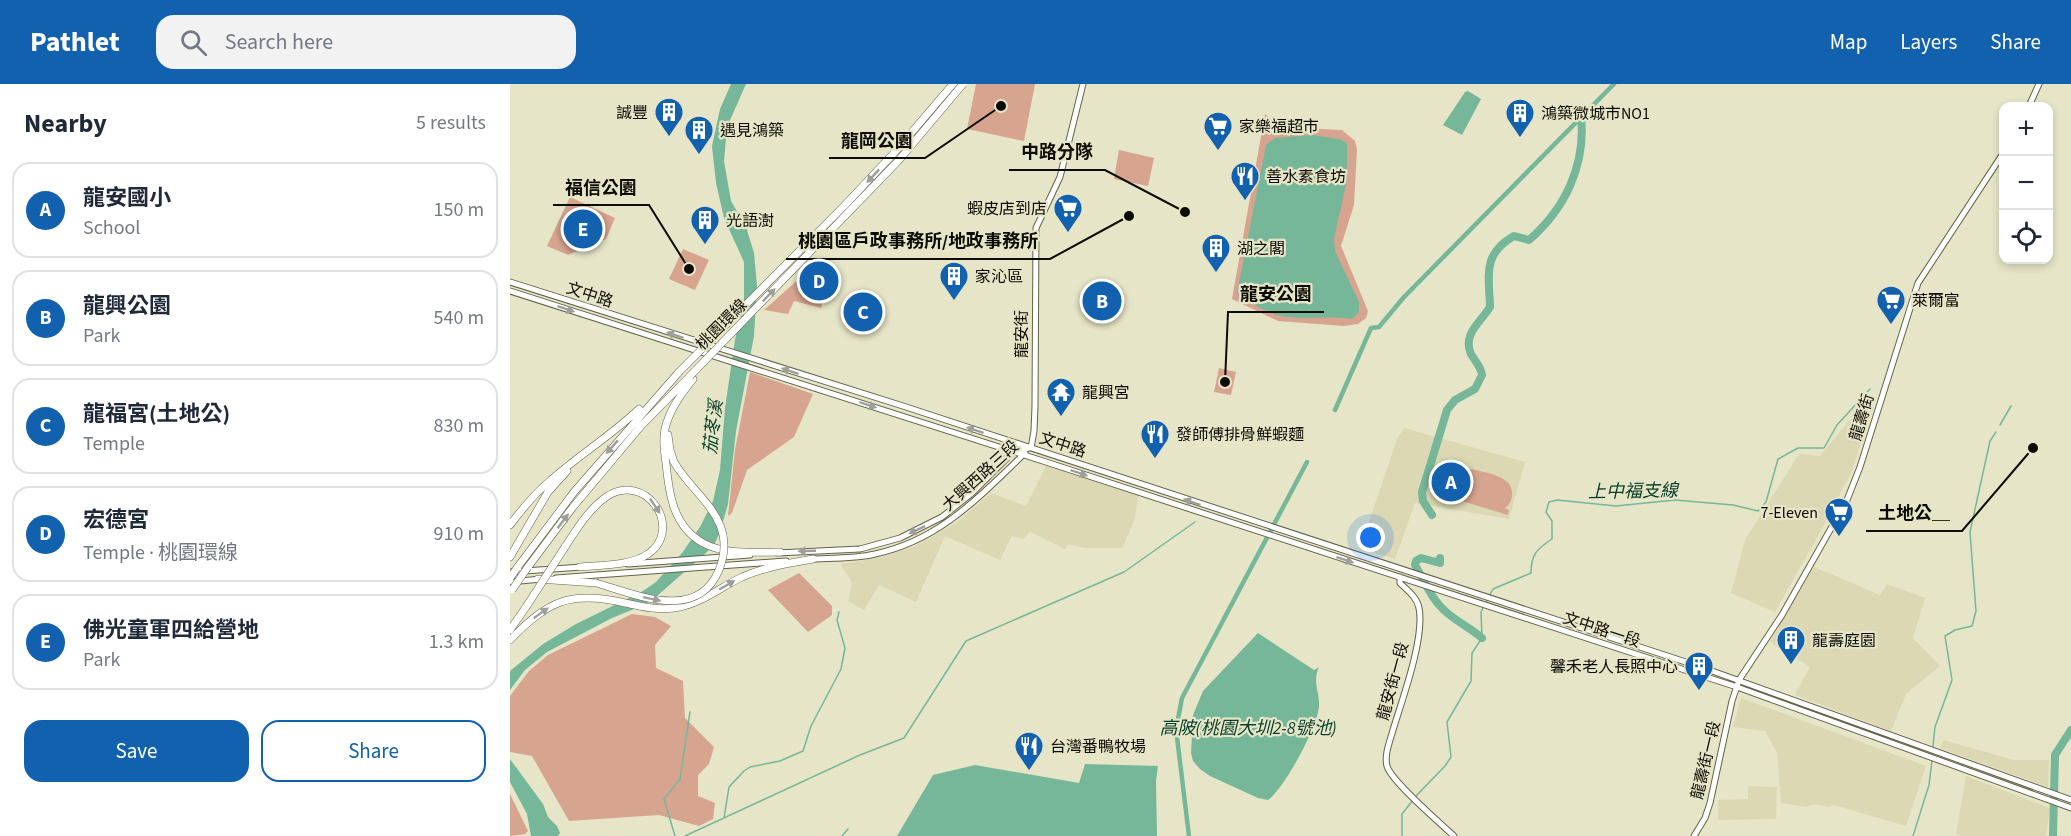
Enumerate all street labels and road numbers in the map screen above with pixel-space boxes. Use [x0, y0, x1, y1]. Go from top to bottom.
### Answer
street label: 文中路 [563, 277, 616, 313]
street label: 桃園環線 [691, 294, 752, 355]
street label: 龍安街 [1011, 310, 1033, 358]
street label: 龍壽街 [1844, 391, 1879, 443]
street label: 文中路 [1036, 427, 1089, 463]
street label: 大興西路三段 [938, 435, 1024, 516]
street label: 文中路一段 [1560, 607, 1643, 653]
street label: 龍安街一段 [1372, 640, 1414, 723]
street label: 龍壽街一段 [1686, 719, 1726, 802]

